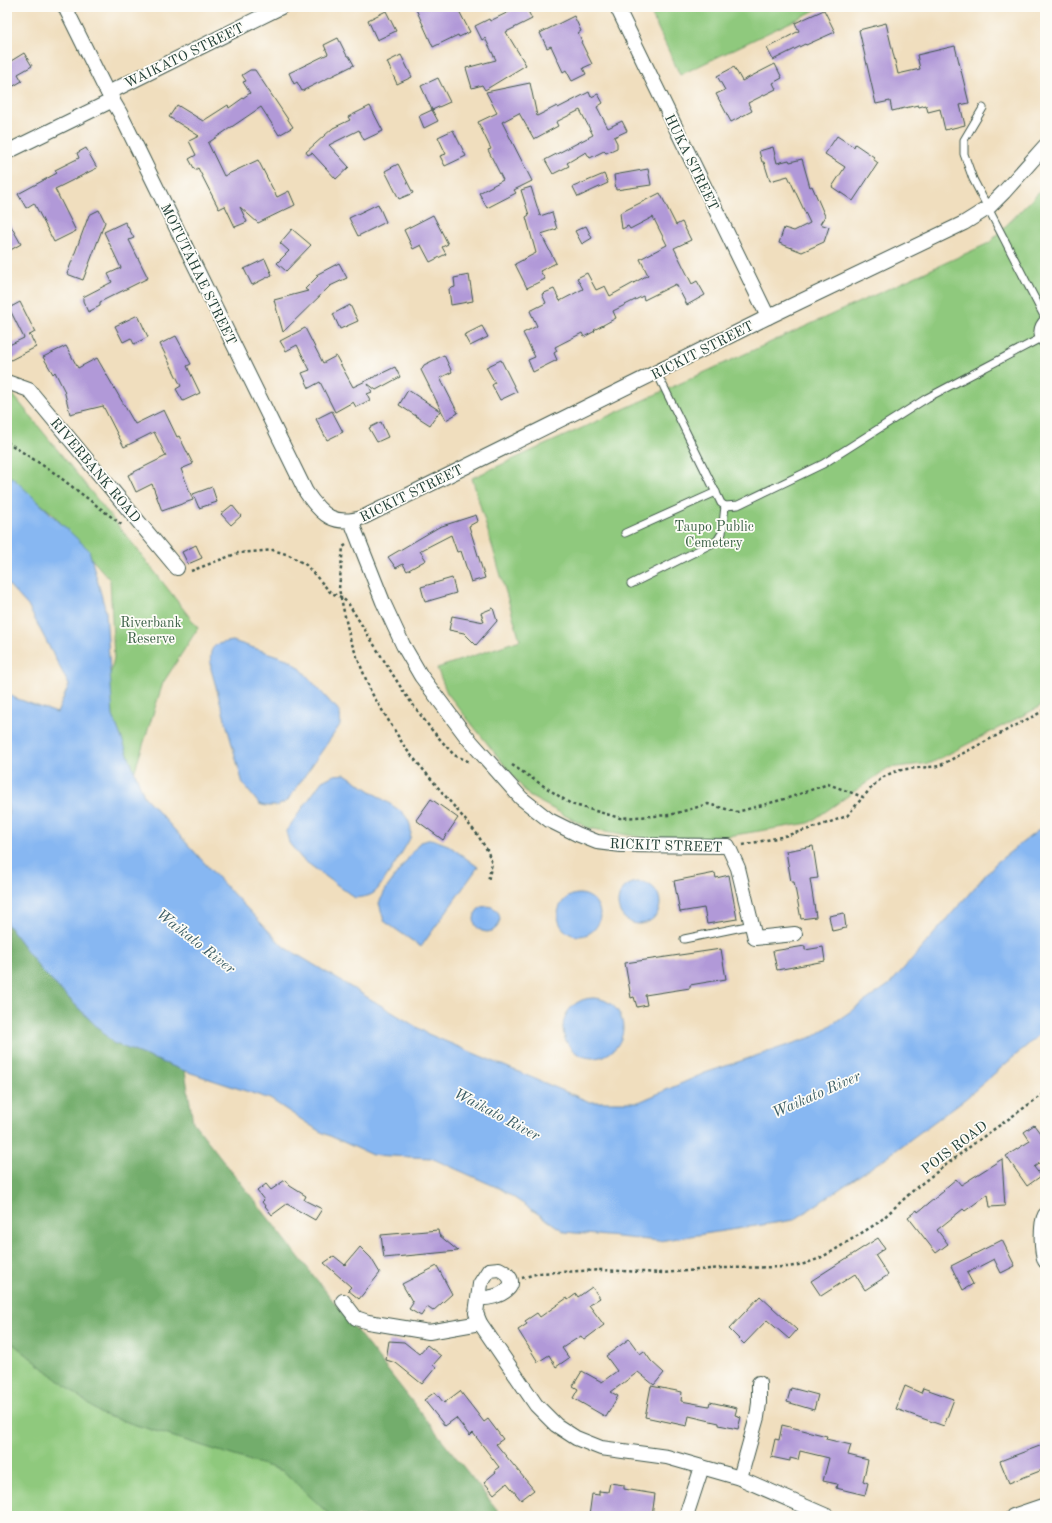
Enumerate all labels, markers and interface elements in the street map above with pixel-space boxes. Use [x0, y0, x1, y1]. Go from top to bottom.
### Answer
street label: WAIKATO STREET [123, 21, 246, 91]
street label: HUKA STREET [662, 112, 720, 213]
street label: MOTUTĀHAE STREET [158, 201, 240, 347]
street label: RICKIT STREET [649, 319, 756, 383]
street label: RIVERBANK ROAD [48, 416, 143, 526]
street label: RICKIT STREET [358, 463, 465, 525]
park label: Taupo Public Cemetery [674, 520, 754, 550]
park label: Riverbank Reserve [120, 616, 182, 646]
street label: RICKIT STREET [609, 837, 723, 855]
water label: Waikato River [153, 907, 237, 978]
water label: Waikato River [770, 1069, 863, 1122]
water label: Waikato River [451, 1086, 542, 1144]
street label: POIS ROAD [919, 1119, 990, 1177]

